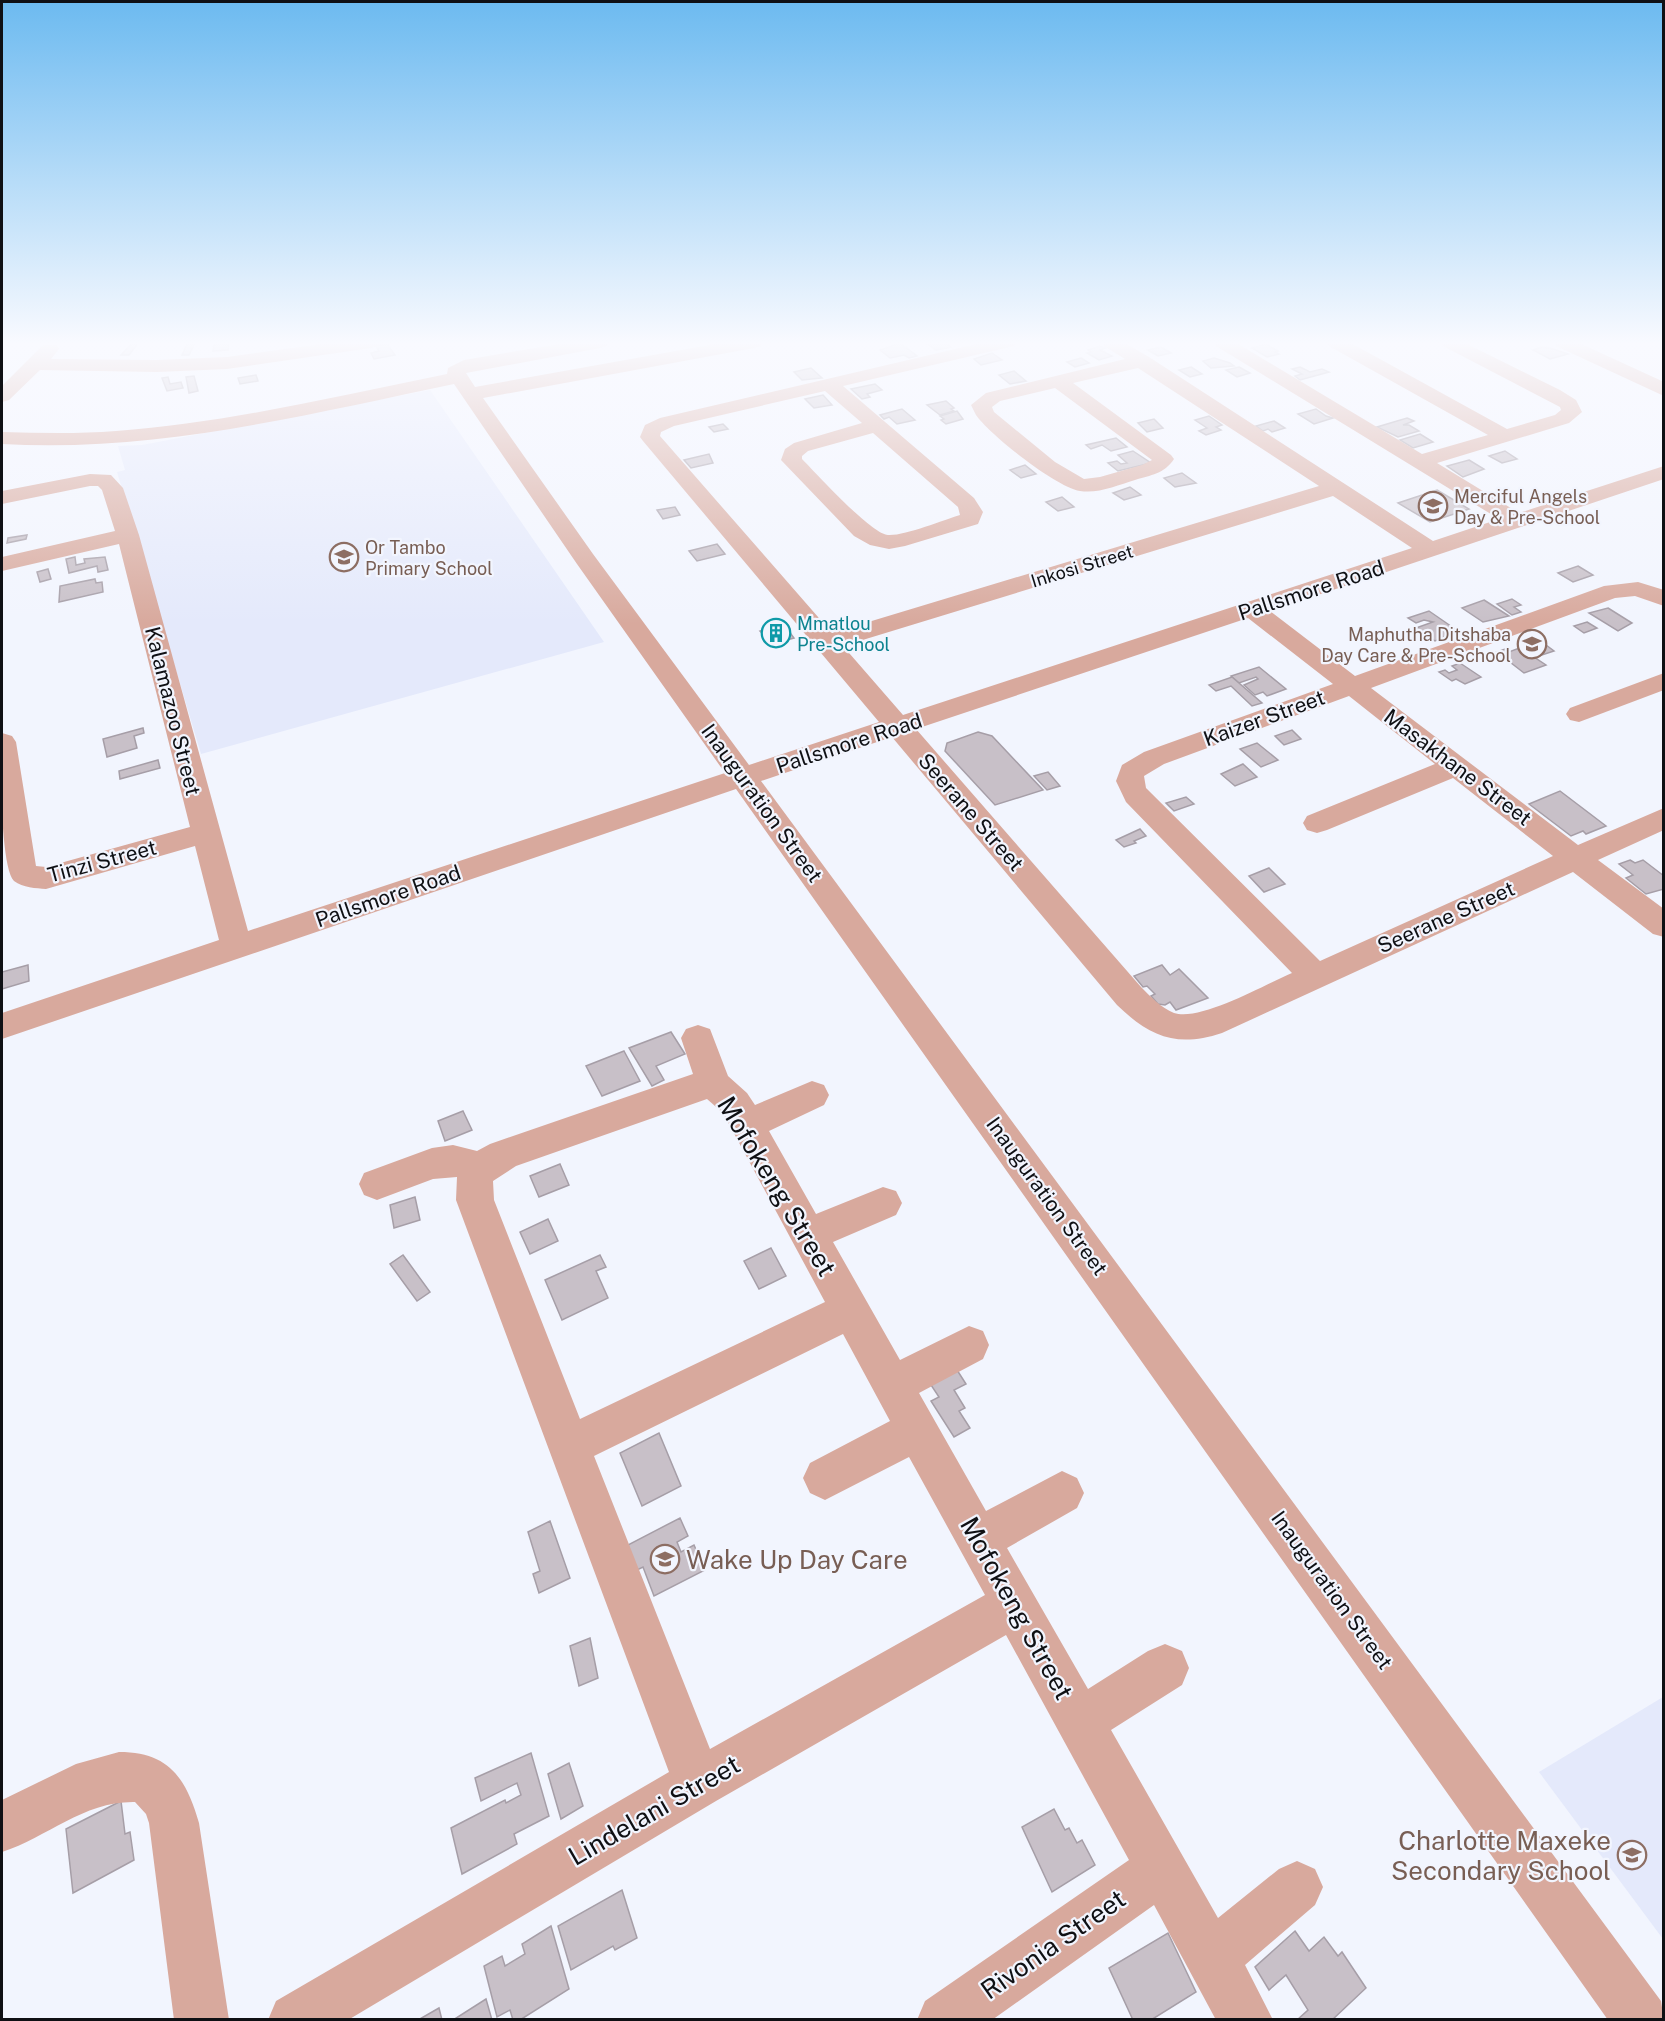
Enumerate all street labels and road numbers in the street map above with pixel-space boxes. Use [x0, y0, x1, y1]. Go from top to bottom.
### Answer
street label: Inkosi Street [1028, 540, 1136, 592]
street label: Pallsmore Road [1235, 555, 1387, 625]
street label: Kalamazoo Street [140, 624, 206, 798]
street label: Kaizer Street [1200, 684, 1328, 752]
street label: Masakhane Street [1379, 703, 1537, 831]
street label: Pallsmore Road [773, 708, 925, 778]
street label: Inauguration Street [696, 719, 828, 887]
street label: Seerane Street [913, 748, 1029, 876]
street label: Tinzi Street [45, 834, 159, 888]
street label: Pallsmore Road [312, 859, 464, 933]
street label: Seerane Street [1373, 876, 1519, 958]
street label: Mofokeng Street [711, 1091, 843, 1281]
street label: Inauguration Street [981, 1112, 1113, 1280]
street label: Inauguration Street [1266, 1506, 1398, 1674]
street label: Mofokeng Street [954, 1511, 1080, 1705]
street label: Lindelani Street [563, 1748, 745, 1872]
street label: Rivonia Street [975, 1883, 1131, 2005]

